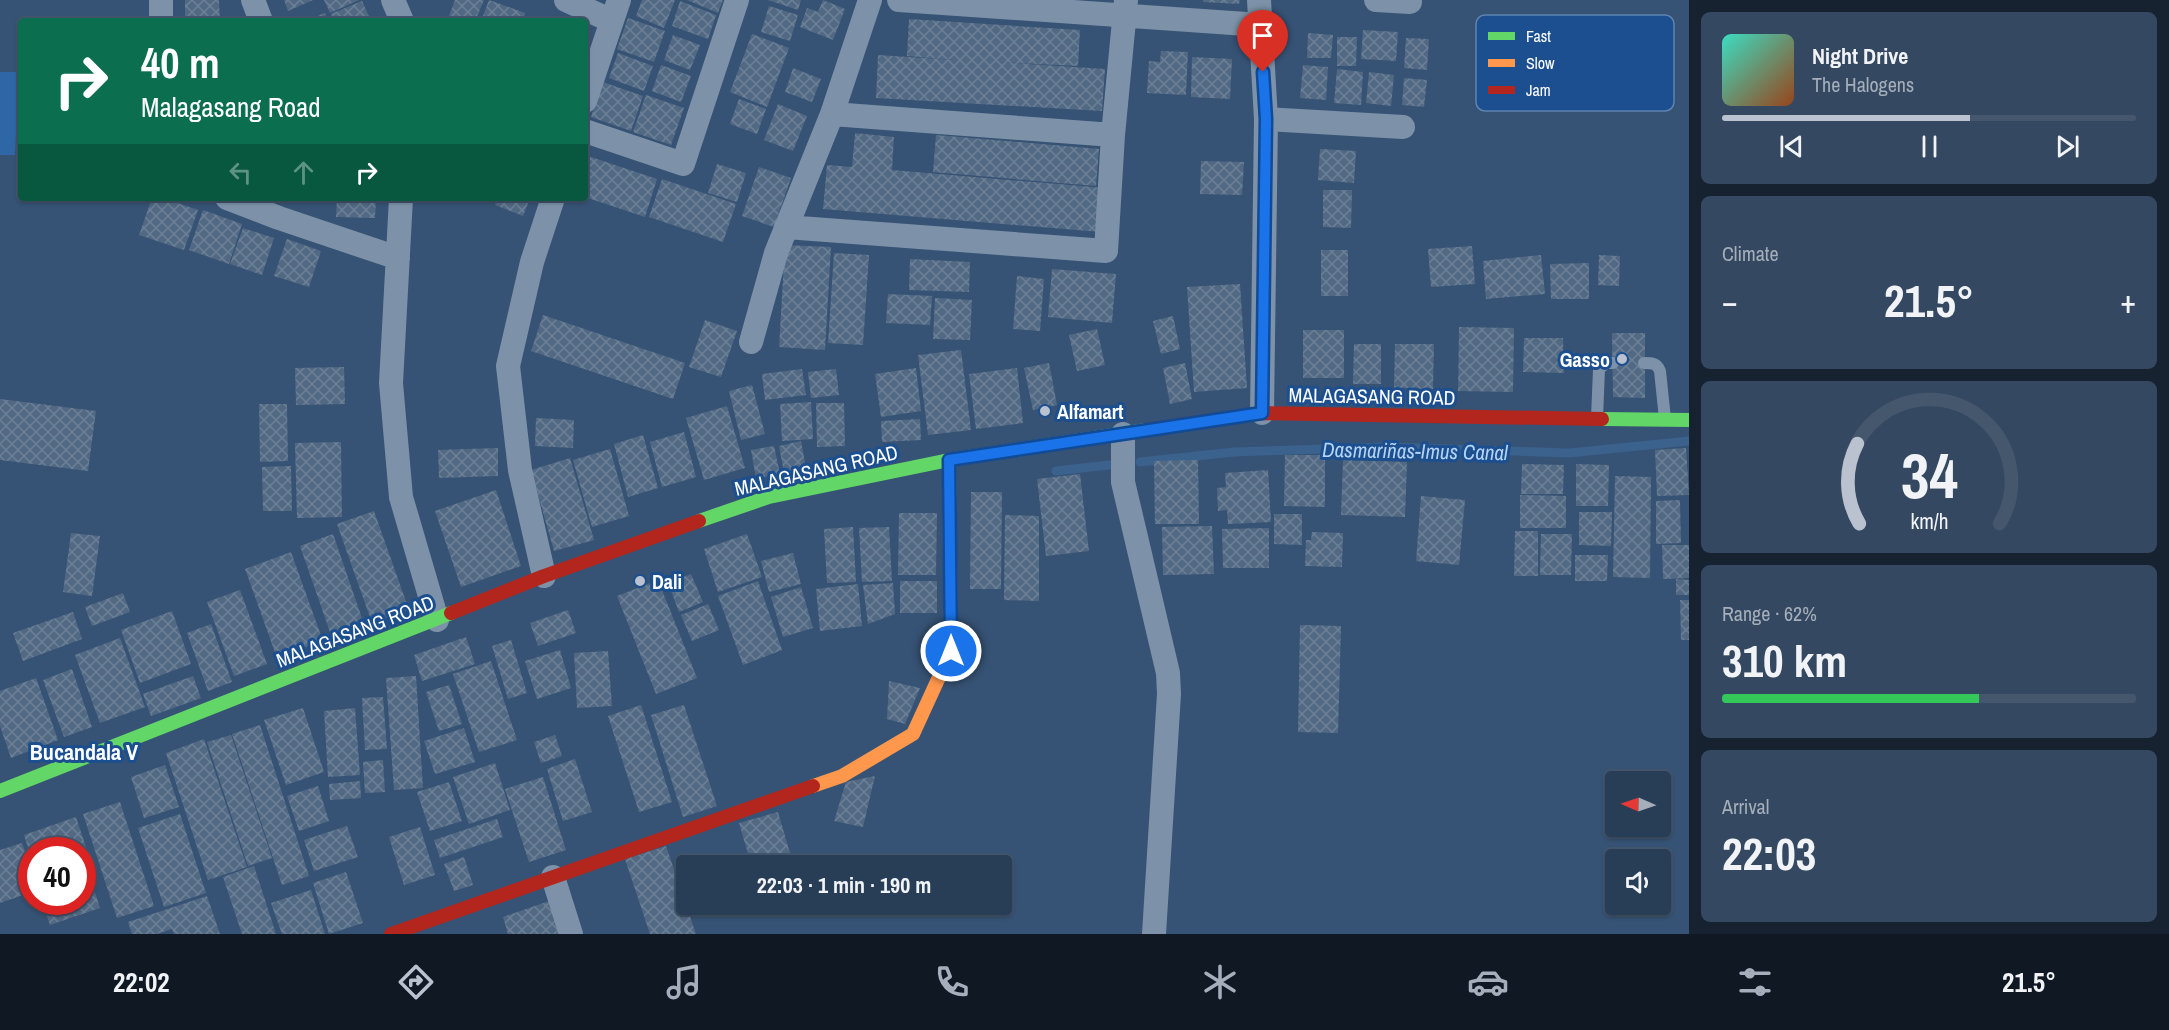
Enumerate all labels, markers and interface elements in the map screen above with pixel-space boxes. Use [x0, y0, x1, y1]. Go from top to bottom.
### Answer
pin [1237, 10, 1288, 72]
legend [1476, 15, 1674, 111]
icon: arrive [1246, 19, 1279, 52]
text: Fast [1526, 25, 1551, 47]
text: 40 m [141, 35, 220, 91]
text: Night Drive [1812, 41, 1908, 71]
icon: right [42, 42, 120, 120]
text: Slow [1526, 52, 1555, 74]
text: The Halogens [1812, 71, 1914, 98]
text: Jam [1526, 79, 1551, 101]
text: Malagasang Road [141, 89, 321, 125]
icon: previous [1775, 130, 1808, 163]
icon: pause [1913, 130, 1946, 163]
icon: next [2051, 130, 2084, 163]
icon: left [224, 156, 257, 189]
icon: ahead [287, 156, 320, 189]
icon: right [350, 156, 383, 189]
text: Climate [1722, 240, 1779, 267]
text: 21.5° [1884, 270, 1974, 331]
text: − [1722, 279, 1738, 323]
text: + [2120, 279, 2136, 323]
place label: Gasso [1560, 346, 1610, 373]
marker: Gasso [1615, 352, 1629, 366]
street label: MALAGASANG ROAD [1288, 381, 1456, 411]
place label: Alfamart [1057, 398, 1124, 425]
marker: Alfamart [1038, 404, 1052, 418]
text: 34 [1901, 433, 1957, 517]
water label: Dasmariñas-Imus Canal [1322, 435, 1509, 467]
street label: MALAGASANG ROAD [732, 438, 900, 502]
text: km/h [1910, 507, 1948, 536]
place label: Dali [652, 568, 682, 595]
marker: Dali [633, 574, 647, 588]
street label: MALAGASANG ROAD [272, 589, 438, 673]
text: Range · 62% [1722, 600, 1817, 627]
position arrow [919, 619, 983, 683]
text: 310 km [1722, 630, 1847, 691]
district label: Bucandala V [30, 737, 139, 767]
north arrow [1605, 771, 1671, 837]
map controls [1605, 771, 1671, 915]
text: Arrival [1722, 793, 1769, 820]
text: 22:03 [1722, 823, 1816, 884]
speed limit sign: 40 [18, 837, 96, 915]
button: sound [1605, 849, 1671, 915]
text: 22:03 · 1 min · 190 m [757, 870, 931, 900]
icon: directions [395, 961, 437, 1003]
icon: music [663, 961, 705, 1003]
icon: phone [931, 961, 973, 1003]
icon: climate [1199, 961, 1241, 1003]
icon: car [1467, 961, 1509, 1003]
icon: filters [1734, 961, 1776, 1003]
text: 22:02 [113, 964, 170, 1000]
text: 21.5° [2002, 964, 2056, 1000]

